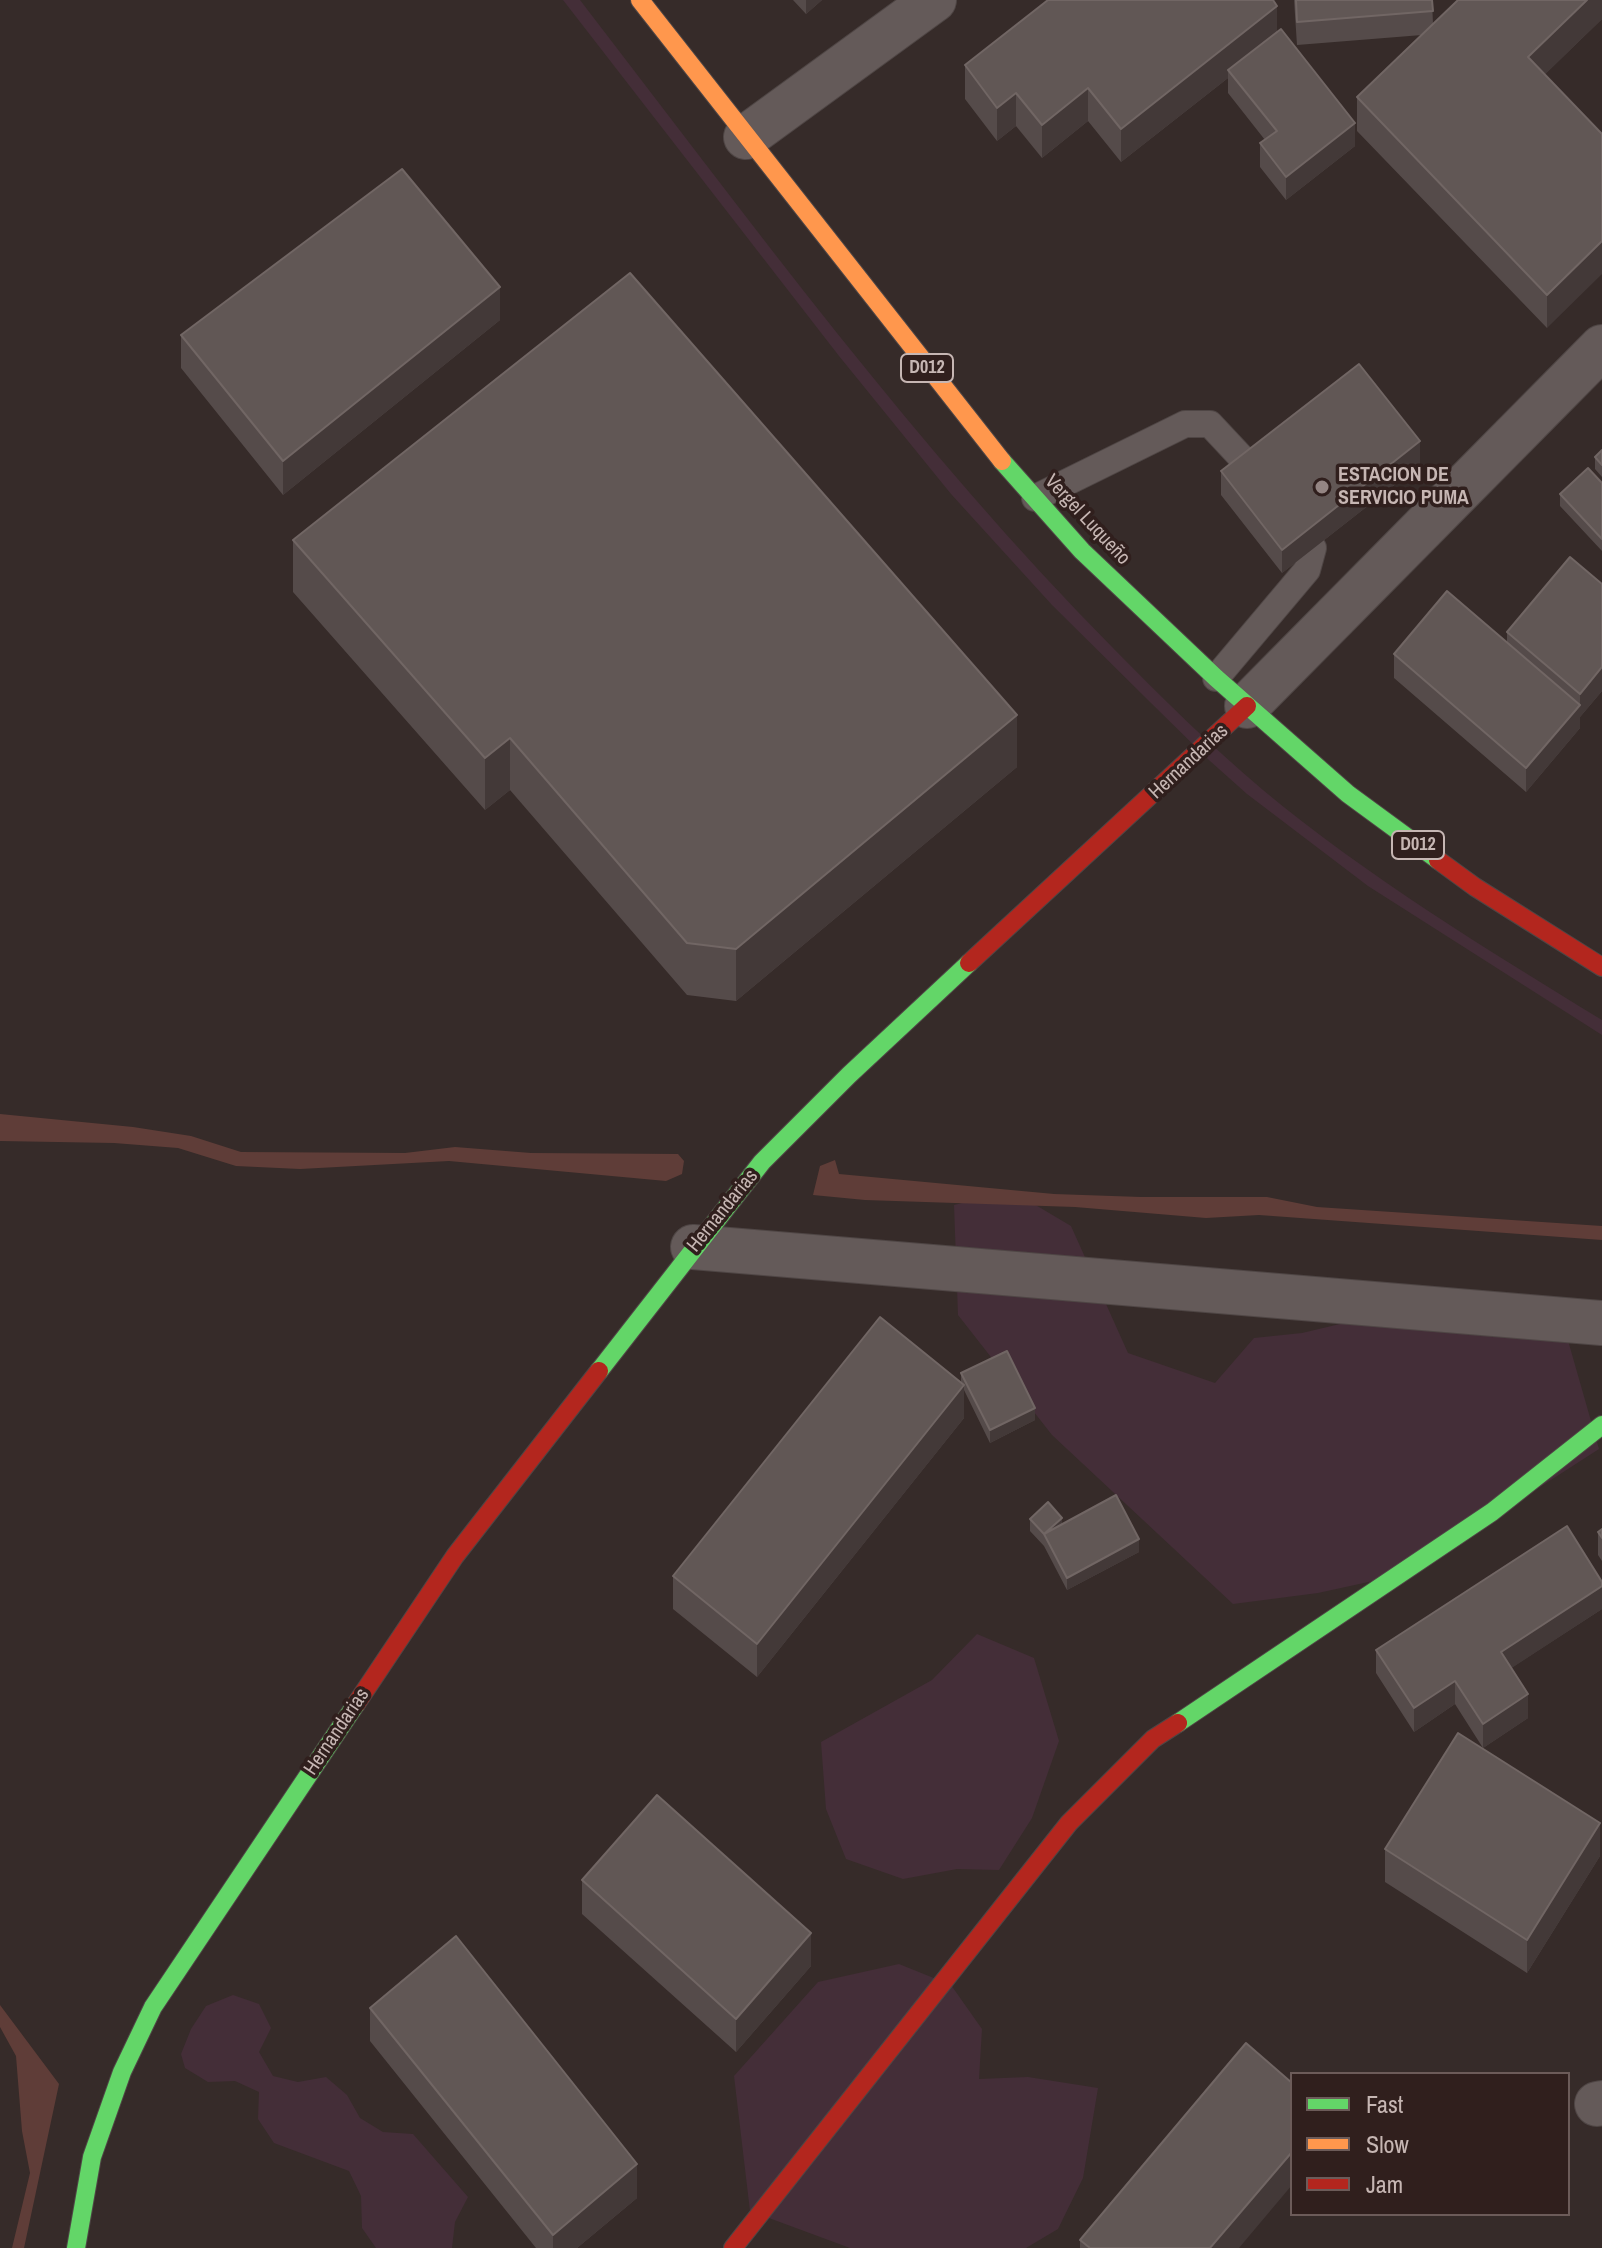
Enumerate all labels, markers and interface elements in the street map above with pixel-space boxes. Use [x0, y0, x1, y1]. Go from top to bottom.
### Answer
road number: D012 [901, 354, 953, 382]
place label: ESTACION DE SERVICIO PUMA [1338, 464, 1469, 511]
street label: Vergel Luqueño [1039, 470, 1135, 570]
marker: ESTACION DE SERVICIO PUMA [1313, 478, 1331, 496]
street label: Hernandarias [1144, 719, 1234, 805]
road number: D012 [1392, 831, 1444, 859]
street label: Hernandarias [682, 1165, 764, 1257]
street label: Hernandarias [299, 1684, 375, 1780]
legend [1290, 2072, 1570, 2216]
text: Fast [1366, 2088, 1403, 2120]
text: Slow [1366, 2128, 1409, 2160]
text: Jam [1366, 2168, 1403, 2200]

